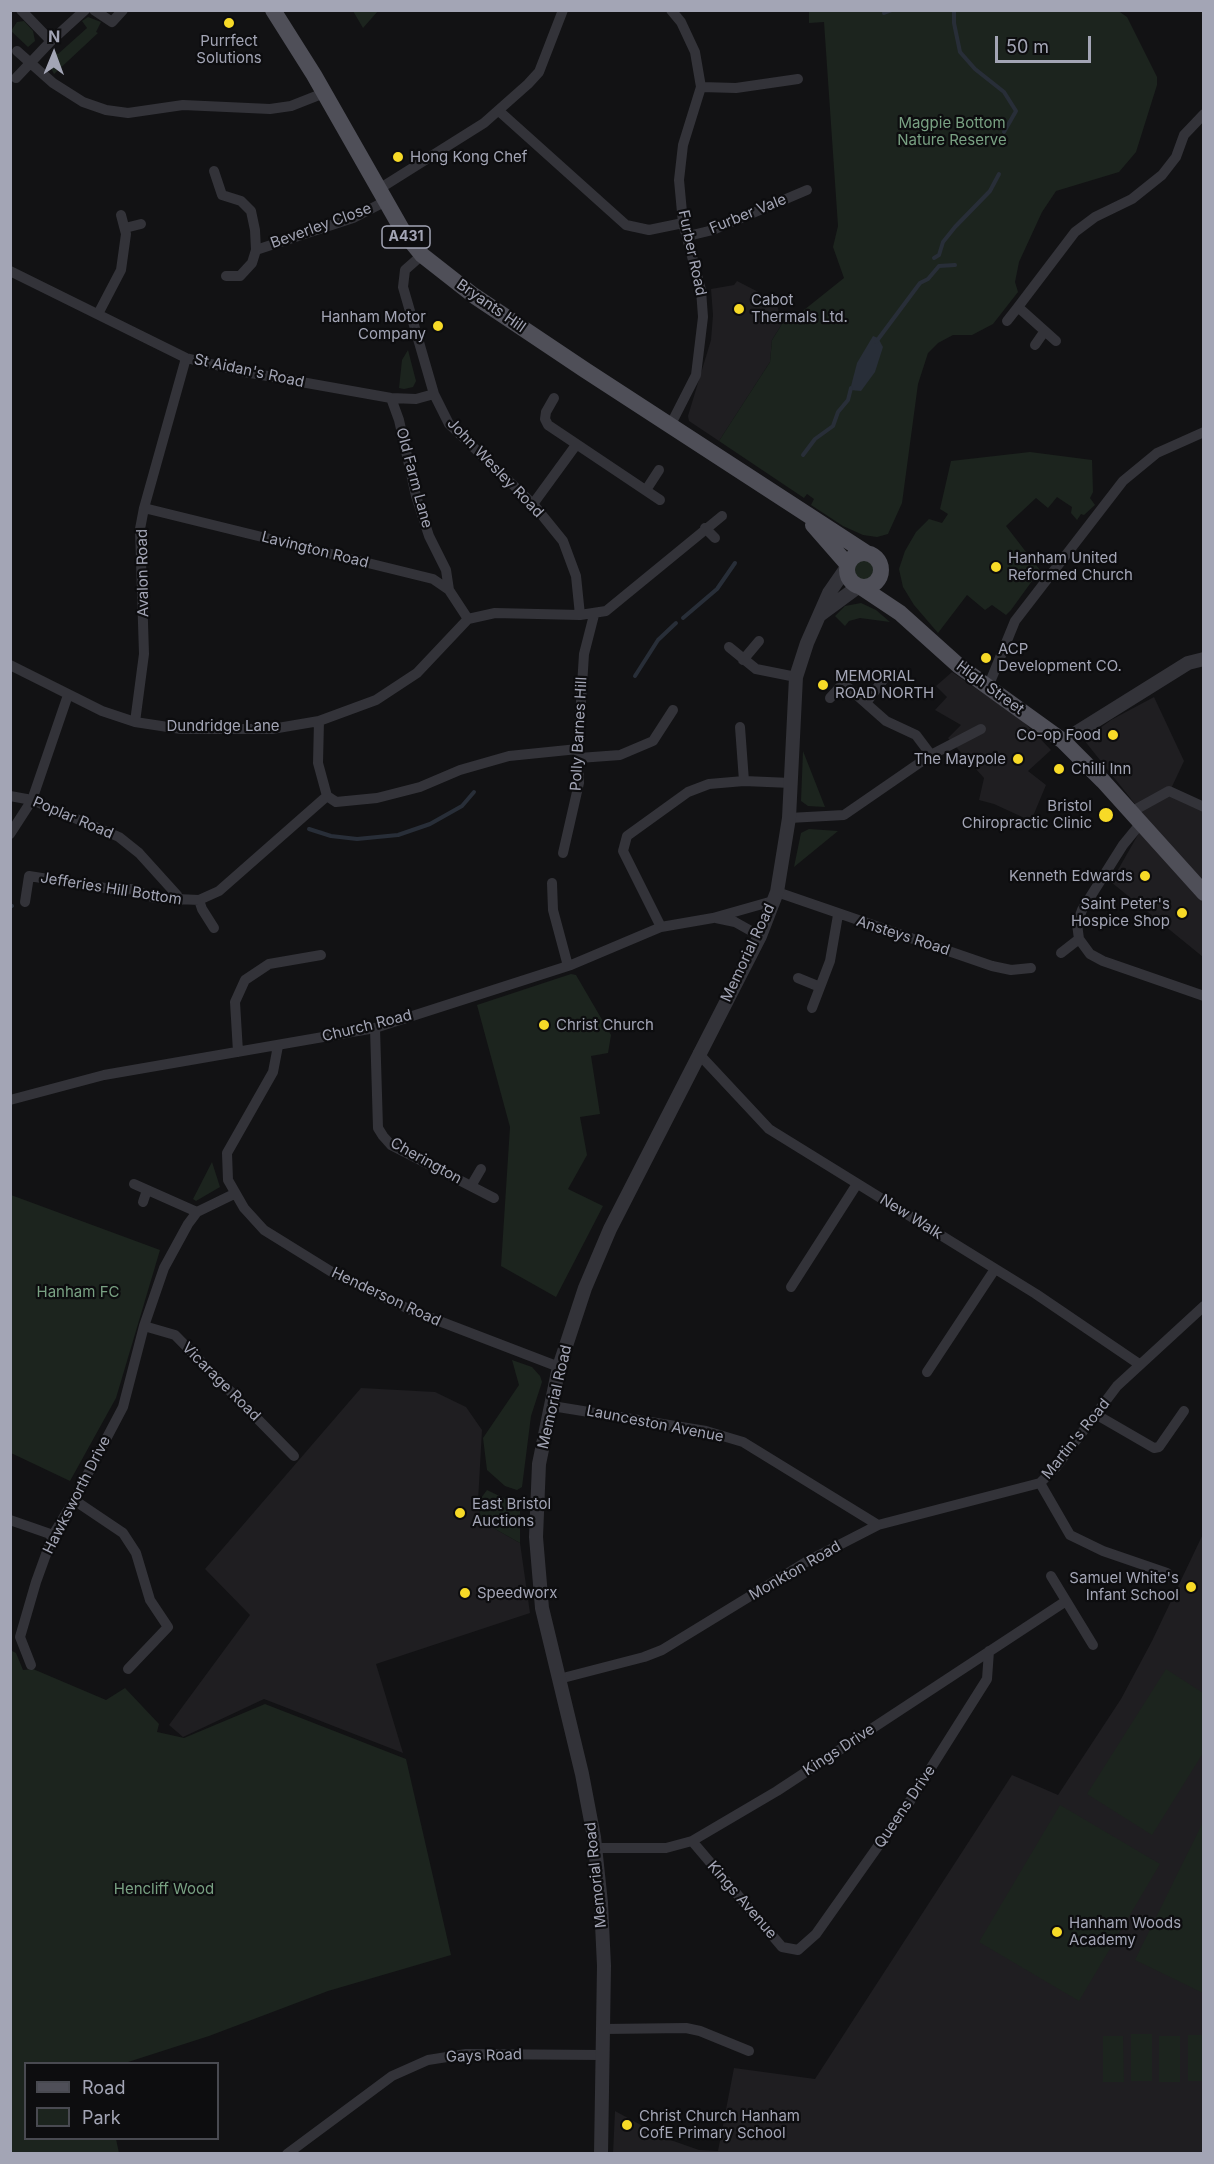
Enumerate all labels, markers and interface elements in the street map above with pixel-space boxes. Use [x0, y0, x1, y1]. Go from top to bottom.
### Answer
marker: Purrfect Solutions [222, 16, 236, 30]
north arrow [24, 24, 84, 84]
scale bar [998, 24, 1094, 62]
text: N [48, 26, 61, 46]
place label: Purrfect Solutions [196, 32, 262, 67]
text: 50 m [1006, 36, 1049, 57]
park label: Magpie Bottom Nature Reserve [897, 114, 1007, 149]
place label: Hong Kong Chef [410, 148, 527, 166]
marker: Hong Kong Chef [391, 150, 405, 164]
street label: Furber Vale [707, 190, 789, 238]
street label: Beverley Close [268, 199, 374, 253]
street label: Furber Road [674, 209, 710, 297]
road number: A431 [382, 226, 430, 248]
street label: Bryants Hill [453, 276, 529, 336]
place label: Cabot Thermals Ltd. [751, 291, 848, 326]
marker: Cabot Thermals Ltd. [732, 302, 746, 316]
place label: Hanham Motor Company [321, 308, 426, 343]
marker: Hanham Motor Company [431, 319, 445, 333]
street label: St Aidan's Road [192, 351, 306, 391]
street label: John Wesley Road [443, 415, 547, 521]
street label: Old Farm Lane [392, 426, 436, 530]
street label: Lavington Road [260, 528, 370, 572]
street label: Avalon Road [133, 529, 153, 617]
place label: Hanham United Reformed Church [1008, 549, 1133, 584]
marker: Hanham United Reformed Church [989, 560, 1003, 574]
place label: ACP Development CO. [998, 640, 1122, 675]
marker: ACP Development CO. [979, 651, 993, 665]
street label: High Street [953, 657, 1027, 719]
place label: MEMORIAL ROAD NORTH [835, 667, 934, 702]
street label: Polly Barnes Hill [567, 676, 591, 792]
marker: MEMORIAL ROAD NORTH [816, 678, 830, 692]
street label: Dundridge Lane [166, 717, 280, 735]
place label: Co-op Food [1016, 726, 1101, 744]
marker: Co-op Food [1106, 728, 1120, 742]
place label: The Maypole [914, 750, 1006, 768]
marker: The Maypole [1011, 752, 1025, 766]
place label: Chilli Inn [1071, 760, 1131, 778]
marker: Chilli Inn [1052, 762, 1066, 776]
street label: Poplar Road [30, 793, 116, 843]
place label: Bristol Chiropractic Clinic [962, 797, 1092, 832]
marker: Bristol Chiropractic Clinic [1097, 806, 1115, 824]
place label: Kenneth Edwards [1009, 867, 1133, 885]
street label: Jefferies Hill Bottom [39, 869, 183, 909]
marker: Kenneth Edwards [1138, 869, 1152, 883]
place label: Saint Peter's Hospice Shop [1071, 895, 1170, 930]
street label: Memorial Road [717, 901, 779, 1005]
marker: Saint Peter's Hospice Shop [1175, 906, 1189, 920]
street label: Ansteys Road [854, 912, 952, 960]
street label: Church Road [320, 1006, 414, 1046]
place label: Christ Church [556, 1016, 654, 1034]
marker: Christ Church [537, 1018, 551, 1032]
street label: Cherington [387, 1134, 465, 1188]
street label: New Walk [876, 1191, 946, 1243]
street label: Henderson Road [328, 1264, 444, 1330]
park label: Hanham FC [37, 1283, 119, 1301]
street label: Vicarage Road [178, 1339, 264, 1425]
street label: Memorial Road [534, 1343, 576, 1451]
street label: Martin's Road [1038, 1395, 1114, 1483]
street label: Launceston Avenue [585, 1402, 725, 1446]
street label: Hawksworth Drive [39, 1433, 115, 1557]
place label: East Bristol Auctions [472, 1495, 551, 1530]
marker: East Bristol Auctions [453, 1506, 467, 1520]
street label: Monkton Road [746, 1538, 844, 1604]
place label: Samuel White's Infant School [1069, 1569, 1179, 1604]
marker: Samuel White's Infant School [1184, 1580, 1198, 1594]
place label: Speedworx [477, 1584, 558, 1602]
marker: Speedworx [458, 1586, 472, 1600]
street label: Kings Drive [800, 1720, 878, 1780]
street label: Queens Drive [871, 1762, 939, 1852]
street label: Memorial Road [581, 1821, 611, 1929]
street label: Kings Avenue [703, 1858, 781, 1942]
park label: Hencliff Wood [114, 1880, 214, 1898]
place label: Hanham Woods Academy [1069, 1914, 1181, 1949]
marker: Hanham Woods Academy [1050, 1925, 1064, 1939]
street label: Gays Road [446, 2046, 522, 2066]
legend [24, 2062, 219, 2140]
text: Road [82, 2077, 125, 2098]
text: Park [82, 2107, 121, 2128]
place label: Christ Church Hanham CofE Primary School [639, 2107, 800, 2142]
marker: Christ Church Hanham CofE Primary School [620, 2118, 634, 2132]

